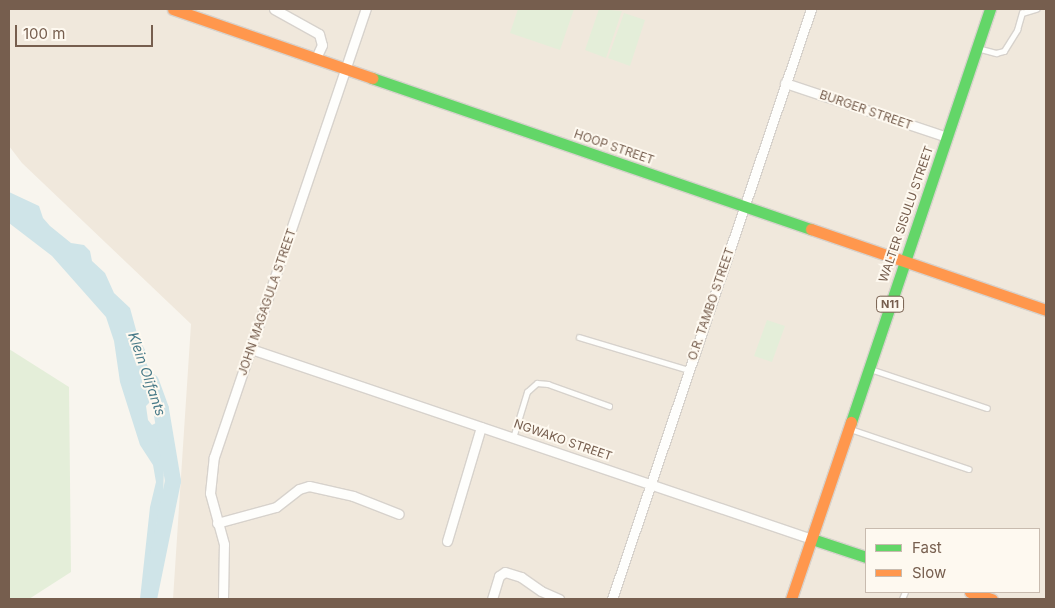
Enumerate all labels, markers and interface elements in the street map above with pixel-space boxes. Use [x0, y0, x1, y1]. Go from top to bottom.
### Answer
scale bar [18, 15, 155, 47]
text: 100 m [23, 24, 65, 43]
street label: BURGER STREET [818, 87, 914, 133]
street label: HOOP STREET [572, 127, 656, 167]
street label: WALTER SISULU STREET [876, 144, 936, 284]
street label: JOHN MAGAGULA STREET [235, 227, 299, 377]
street label: O.R. TAMBO STREET [685, 246, 737, 362]
road number: N11 [875, 296, 905, 312]
water label: Klein Olifants [125, 330, 169, 418]
street label: NGWAKO STREET [512, 416, 614, 464]
legend [865, 528, 1040, 593]
text: Fast [912, 538, 942, 557]
text: Slow [912, 563, 946, 582]

